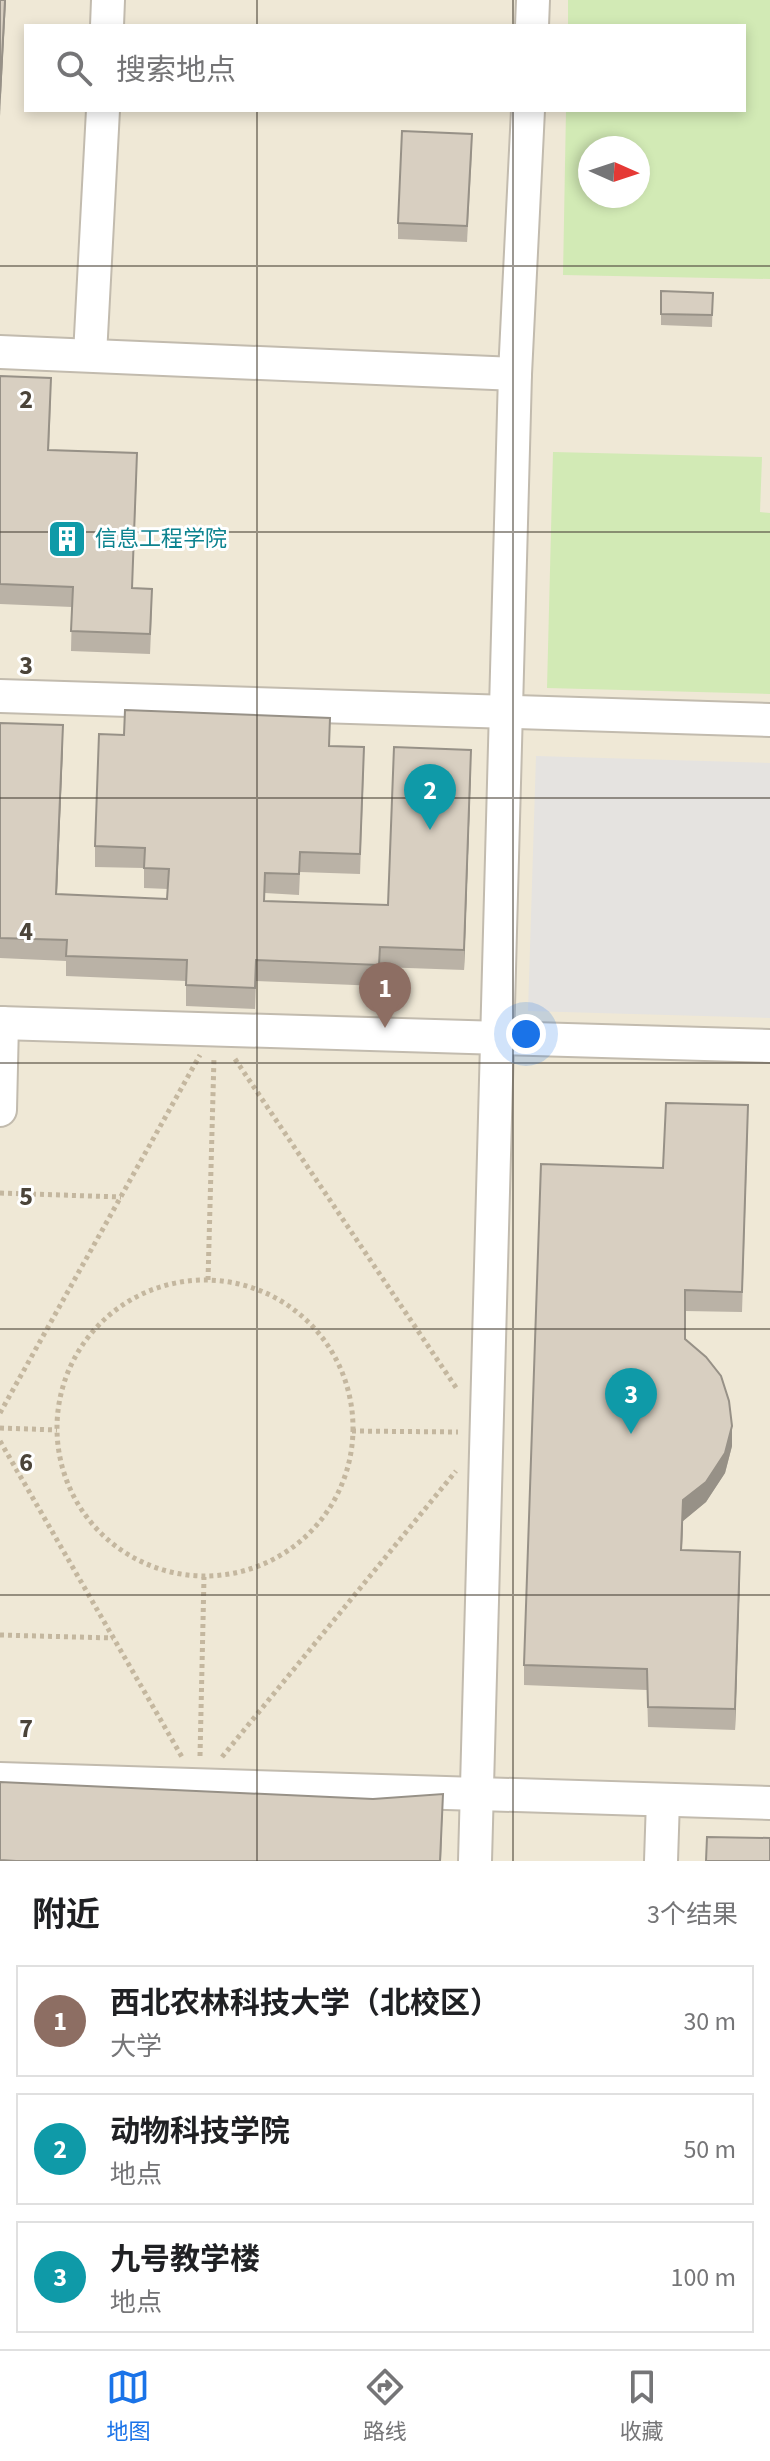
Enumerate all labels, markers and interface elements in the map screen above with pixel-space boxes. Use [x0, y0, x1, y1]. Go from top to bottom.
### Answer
search box [24, 24, 746, 112]
icon: search [52, 46, 96, 90]
text: 搜索地点 [116, 49, 236, 92]
north arrow [578, 136, 650, 208]
text: 2 [19, 381, 33, 418]
building icon: 信息工程学院 [46, 518, 88, 560]
place label: 信息工程学院 [95, 523, 227, 555]
text: 3 [19, 647, 33, 684]
pin: 2 [404, 764, 456, 830]
text: 4 [19, 913, 33, 950]
pin: 1 [359, 962, 411, 1028]
your location [506, 1014, 546, 1054]
text: 5 [19, 1178, 33, 1215]
pin: 3 [605, 1368, 657, 1434]
text: 6 [19, 1444, 33, 1481]
text: 7 [19, 1710, 33, 1747]
text: 附近 [32, 1891, 100, 1940]
text: 3个结果 [647, 1896, 738, 1933]
text: 西北农林科技大学（北校区） [110, 1982, 500, 2025]
text: 1 [53, 2003, 67, 2040]
text: 30 m [683, 2003, 736, 2040]
text: 大学 [110, 2028, 162, 2065]
text: 动物科技学院 [110, 2110, 290, 2153]
text: 2 [53, 2131, 67, 2168]
text: 50 m [683, 2131, 736, 2168]
text: 地点 [110, 2156, 162, 2193]
text: 九号教学楼 [110, 2238, 260, 2281]
text: 3 [53, 2259, 67, 2296]
text: 100 m [670, 2259, 736, 2296]
text: 地点 [110, 2284, 162, 2321]
tab: 地图 [106, 2365, 150, 2448]
tab: 路线 [363, 2365, 407, 2448]
tab: 收藏 [620, 2365, 664, 2448]

